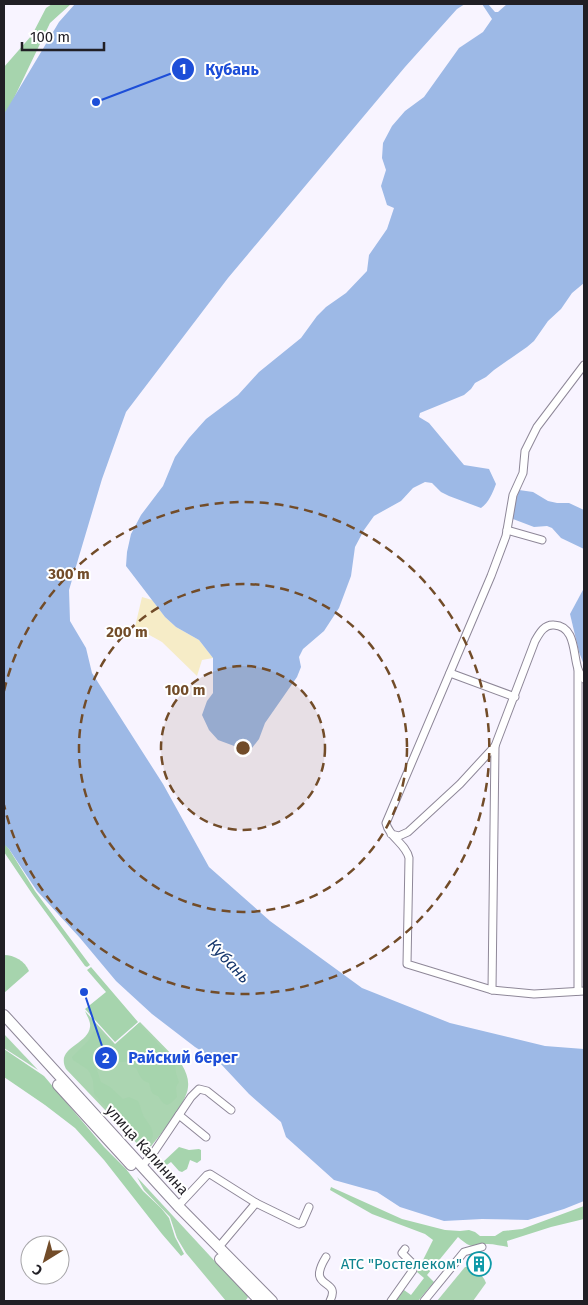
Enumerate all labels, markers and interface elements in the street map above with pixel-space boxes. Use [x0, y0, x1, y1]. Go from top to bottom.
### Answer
scale bar [22, 20, 105, 52]
text: 100 m [30, 28, 70, 46]
callout: Кубань [170, 54, 269, 85]
text: 1 [180, 60, 186, 78]
text: Кубань [205, 60, 259, 79]
text: 300 m [47, 565, 90, 583]
text: 200 m [106, 623, 148, 641]
text: 100 m [165, 681, 205, 699]
centre of rings [234, 739, 252, 757]
water label: Кубань [204, 935, 254, 987]
callout: Райский берег [94, 1042, 248, 1073]
text: Райский берег [128, 1048, 239, 1067]
text: 2 [102, 1049, 110, 1067]
street label: улица Калинина [102, 1101, 192, 1199]
north arrow [20, 1235, 70, 1285]
building icon: АТС "Ростелеком" [466, 1251, 492, 1277]
place label: АТС "Ростелеком" [341, 1255, 462, 1273]
text: С [29, 1261, 46, 1279]

